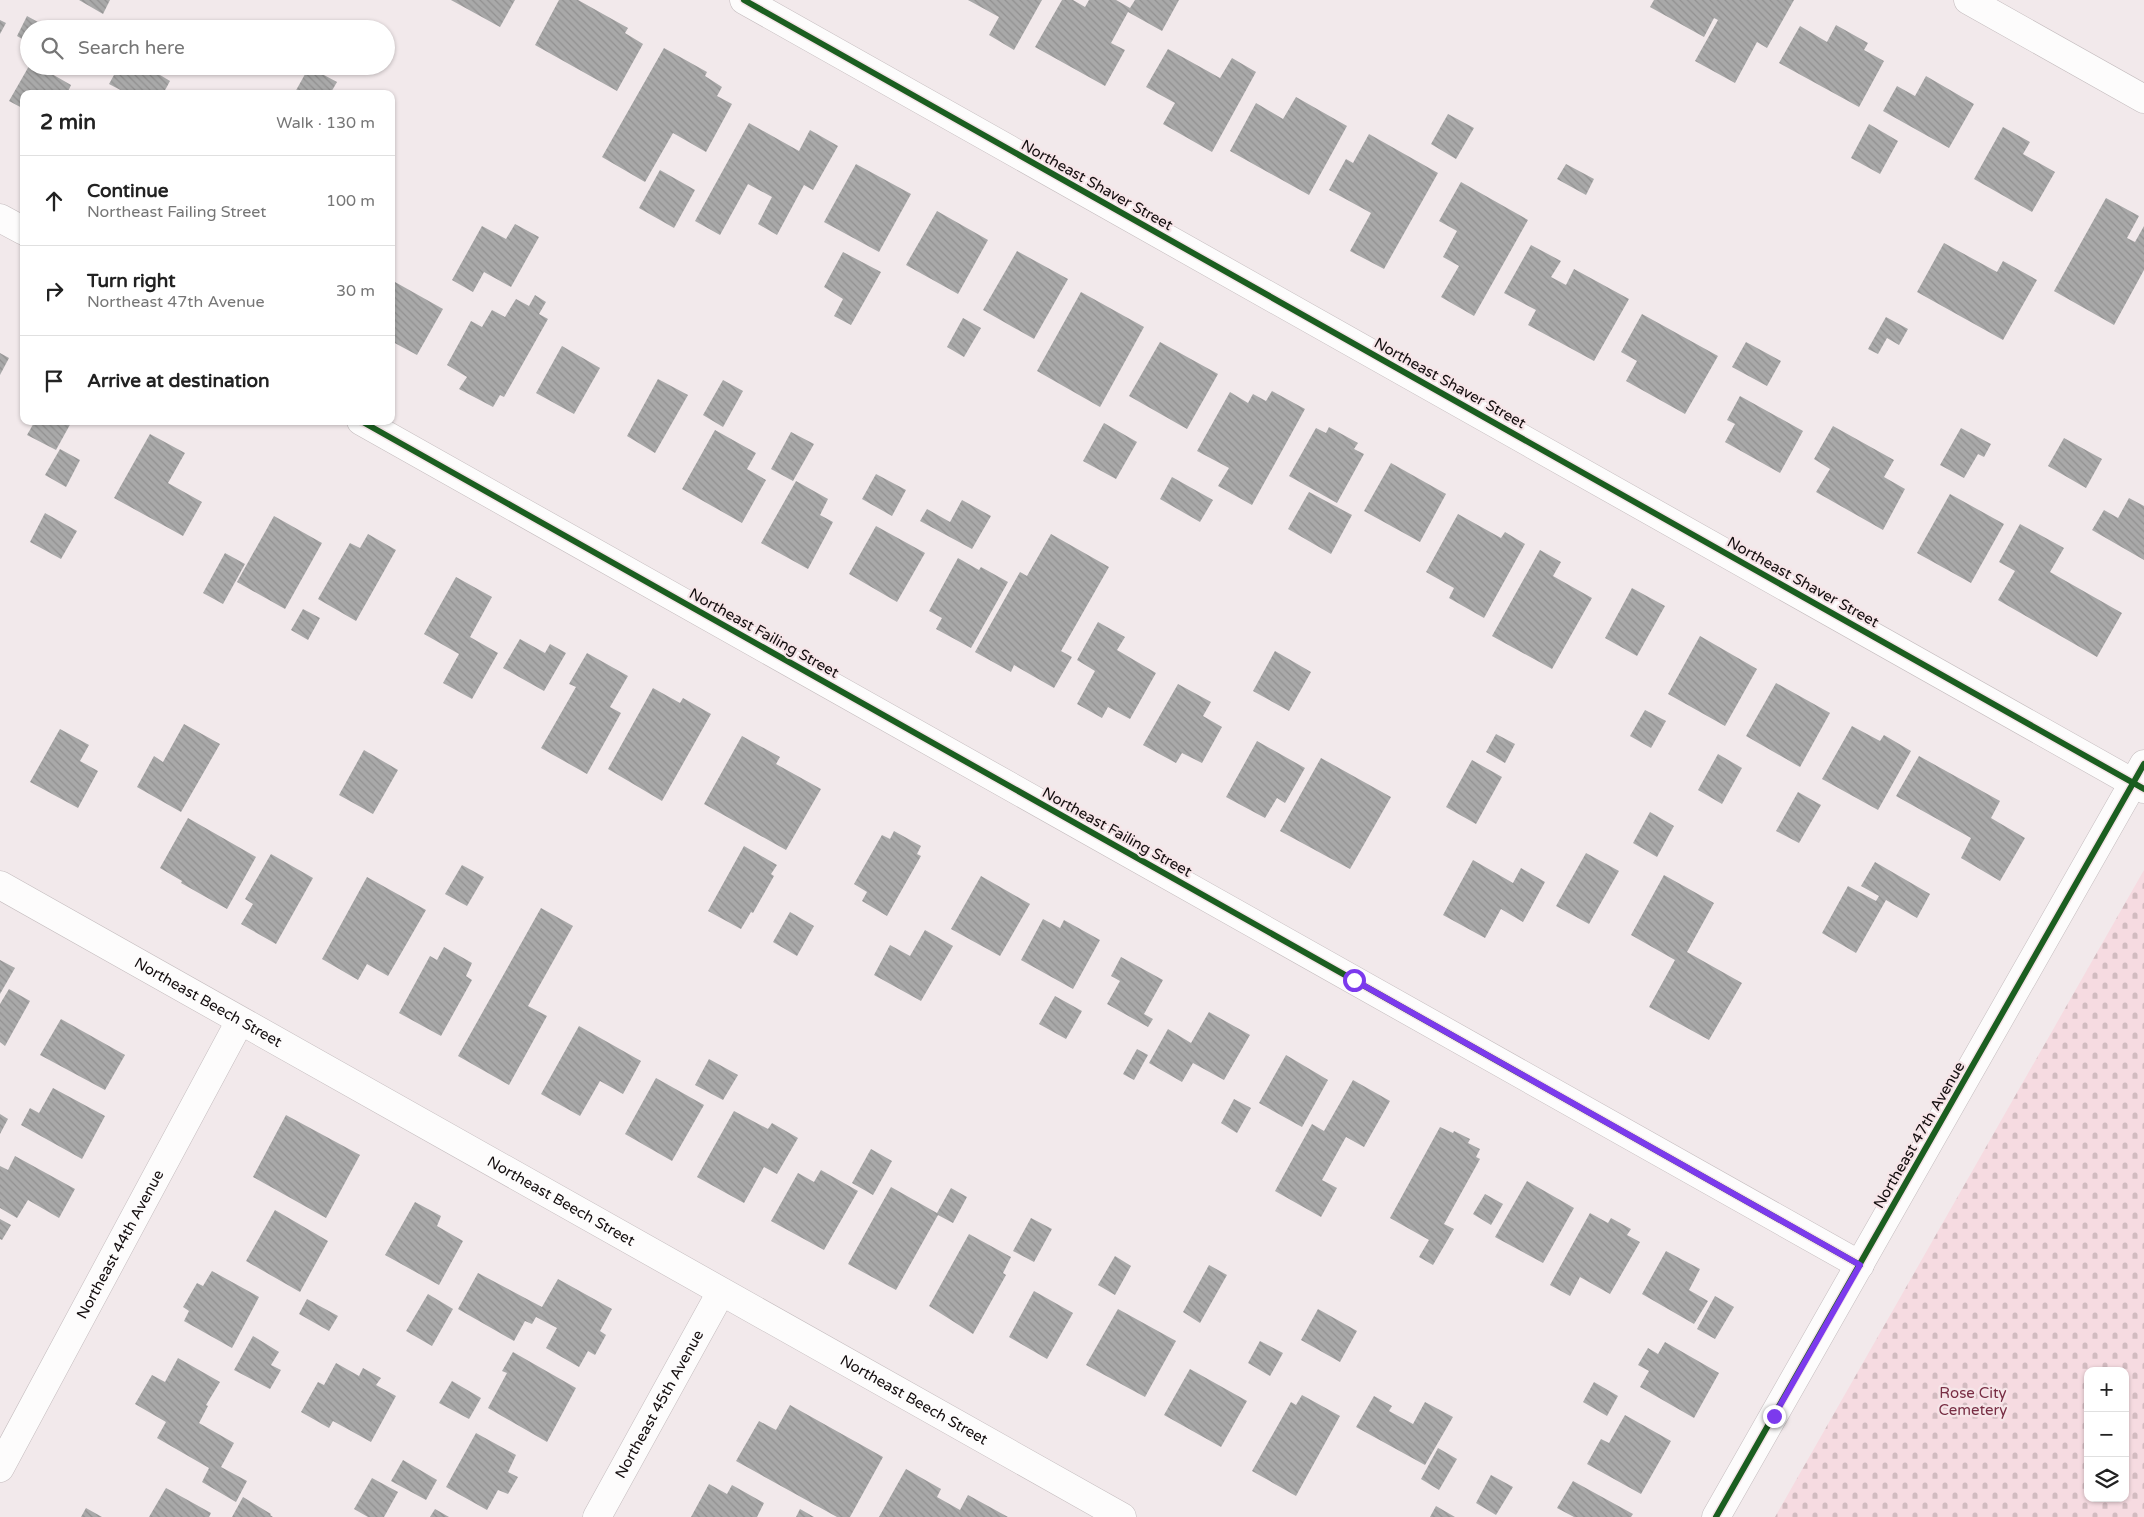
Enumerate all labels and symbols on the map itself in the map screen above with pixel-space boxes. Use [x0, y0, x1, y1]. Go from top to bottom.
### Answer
street label: Northeast Shaver Street [1018, 136, 1176, 234]
street label: Northeast Shaver Street [1371, 334, 1529, 432]
street label: Northeast Shaver Street [1724, 533, 1882, 631]
street label: Northeast Failing Street [686, 584, 842, 682]
street label: Northeast Failing Street [1039, 783, 1195, 881]
street label: Northeast Beech Street [131, 954, 285, 1051]
route start [1343, 969, 1366, 992]
street label: Northeast 47th Avenue [1870, 1058, 1968, 1212]
street label: Northeast Beech Street [484, 1152, 638, 1250]
street label: Northeast 44th Avenue [73, 1167, 168, 1322]
street label: Northeast 45th Avenue [611, 1327, 707, 1481]
street label: Northeast Beech Street [837, 1351, 991, 1449]
park label: Rose City Cemetery [1939, 1384, 2007, 1419]
route end [1763, 1405, 1786, 1428]

